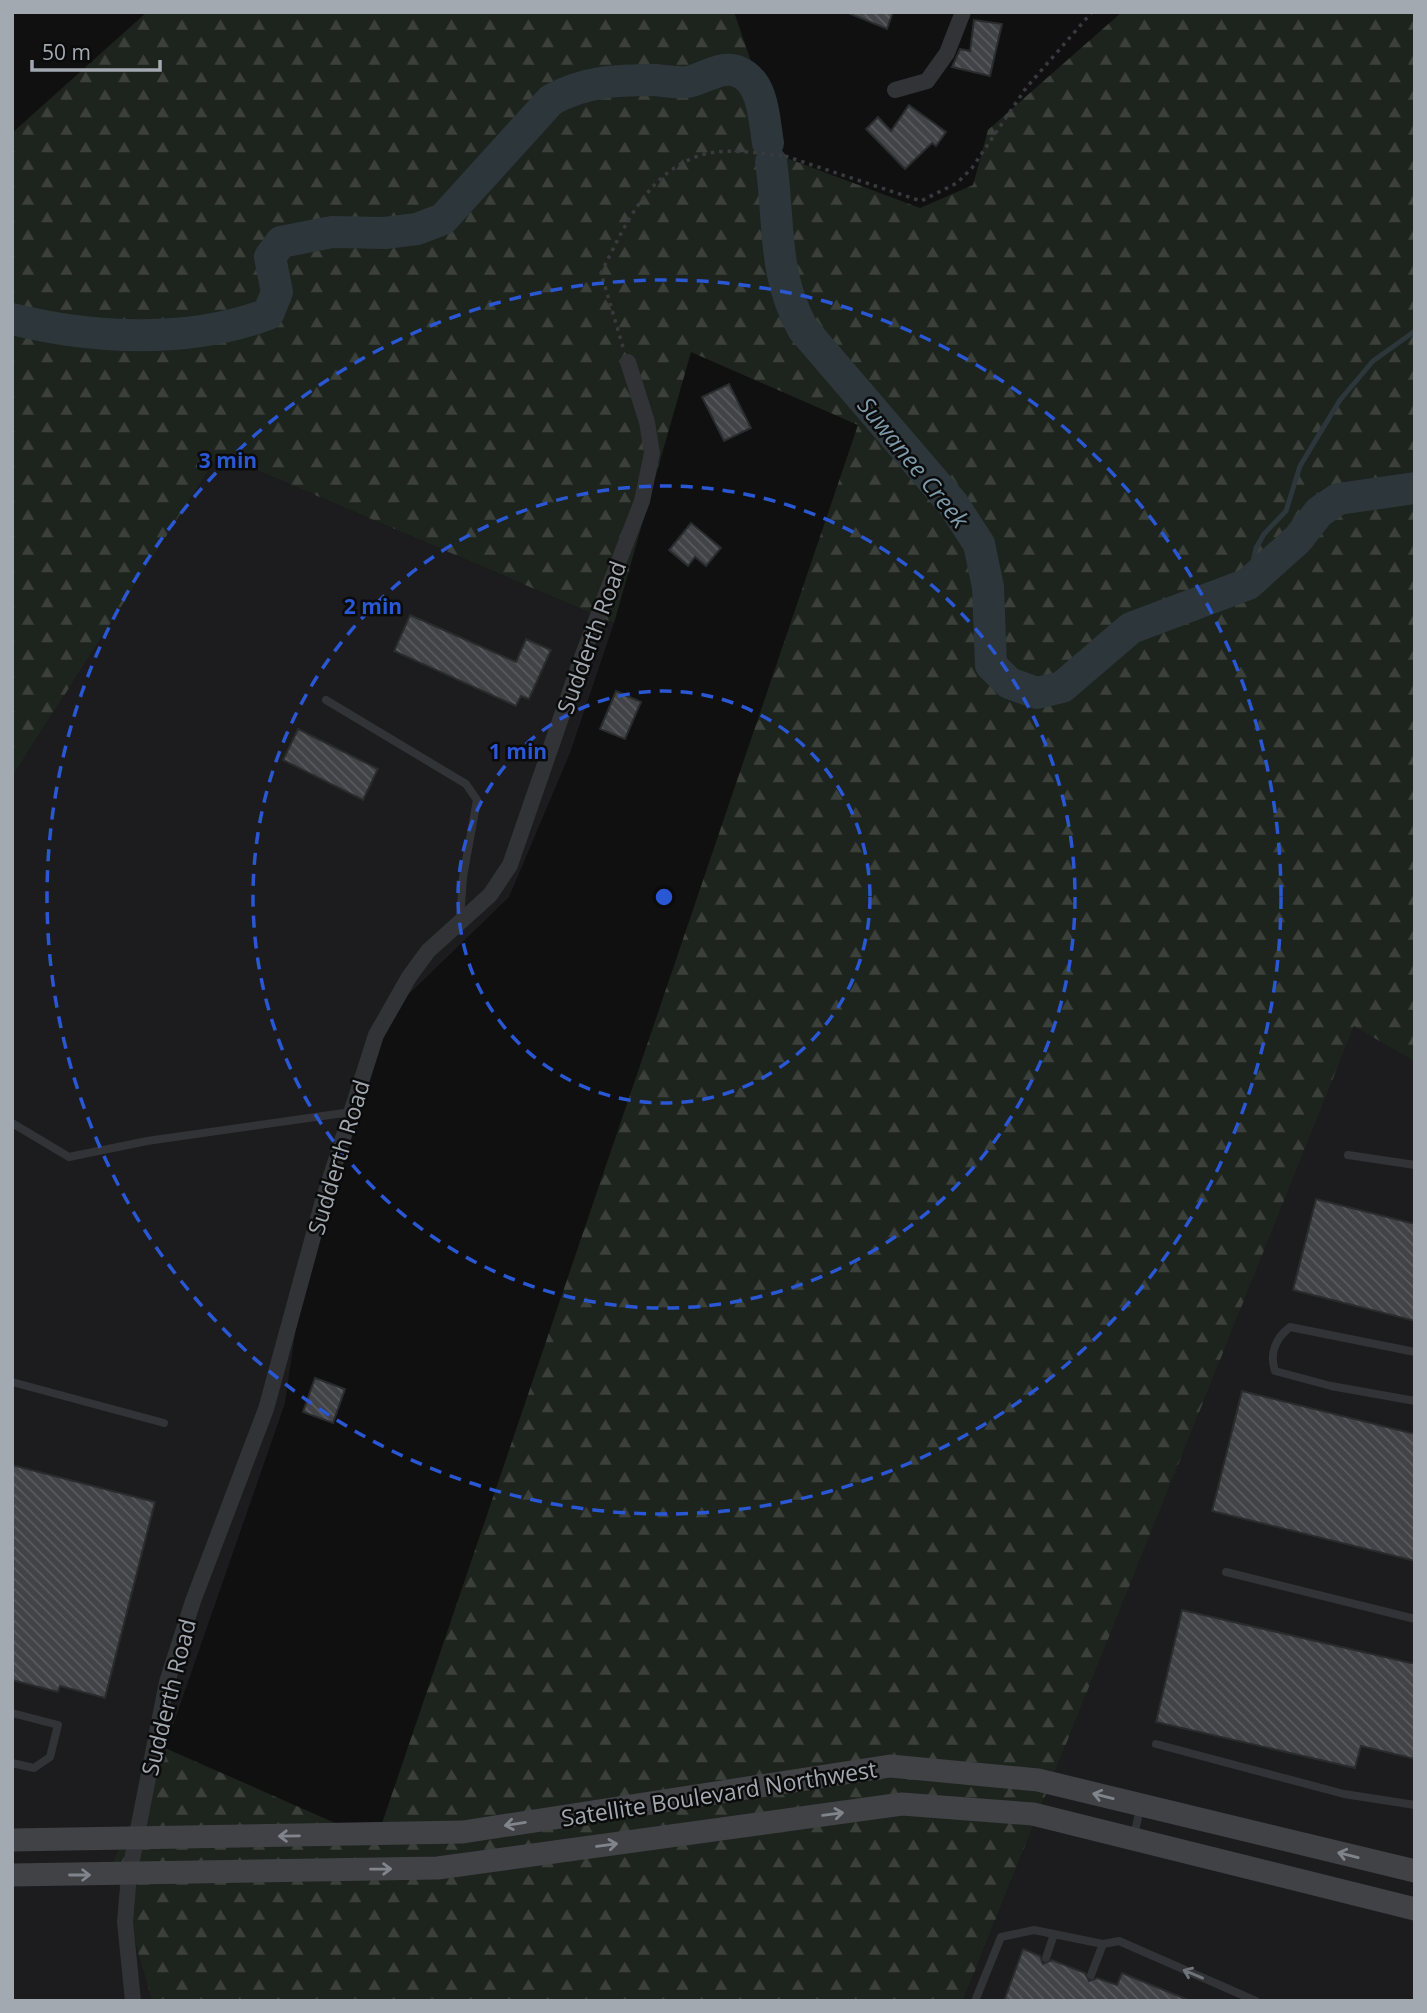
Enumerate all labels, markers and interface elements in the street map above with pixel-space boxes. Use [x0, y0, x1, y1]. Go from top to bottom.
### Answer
scale bar [32, 28, 159, 72]
text: 50 m [42, 38, 91, 66]
water label: Suwanee Creek [851, 389, 978, 535]
text: 3 min [199, 446, 257, 474]
street label: Sudderth Road [549, 556, 633, 718]
text: 2 min [344, 592, 402, 620]
text: 1 min [489, 737, 547, 765]
centre of rings [652, 885, 676, 909]
street label: Sudderth Road [299, 1076, 377, 1238]
street label: Sudderth Road [133, 1615, 203, 1779]
street label: Satellite Boulevard Northwest [559, 1752, 879, 1834]
one-way arrow [1093, 1788, 1115, 1801]
one-way arrow [821, 1808, 844, 1821]
one-way arrow [505, 1818, 527, 1831]
one-way arrow [277, 1829, 300, 1843]
one-way arrow [596, 1839, 618, 1852]
one-way arrow [1338, 1848, 1360, 1861]
one-way arrow [370, 1863, 393, 1876]
one-way arrow [69, 1868, 92, 1882]
one-way arrow [1183, 1966, 1204, 1979]

